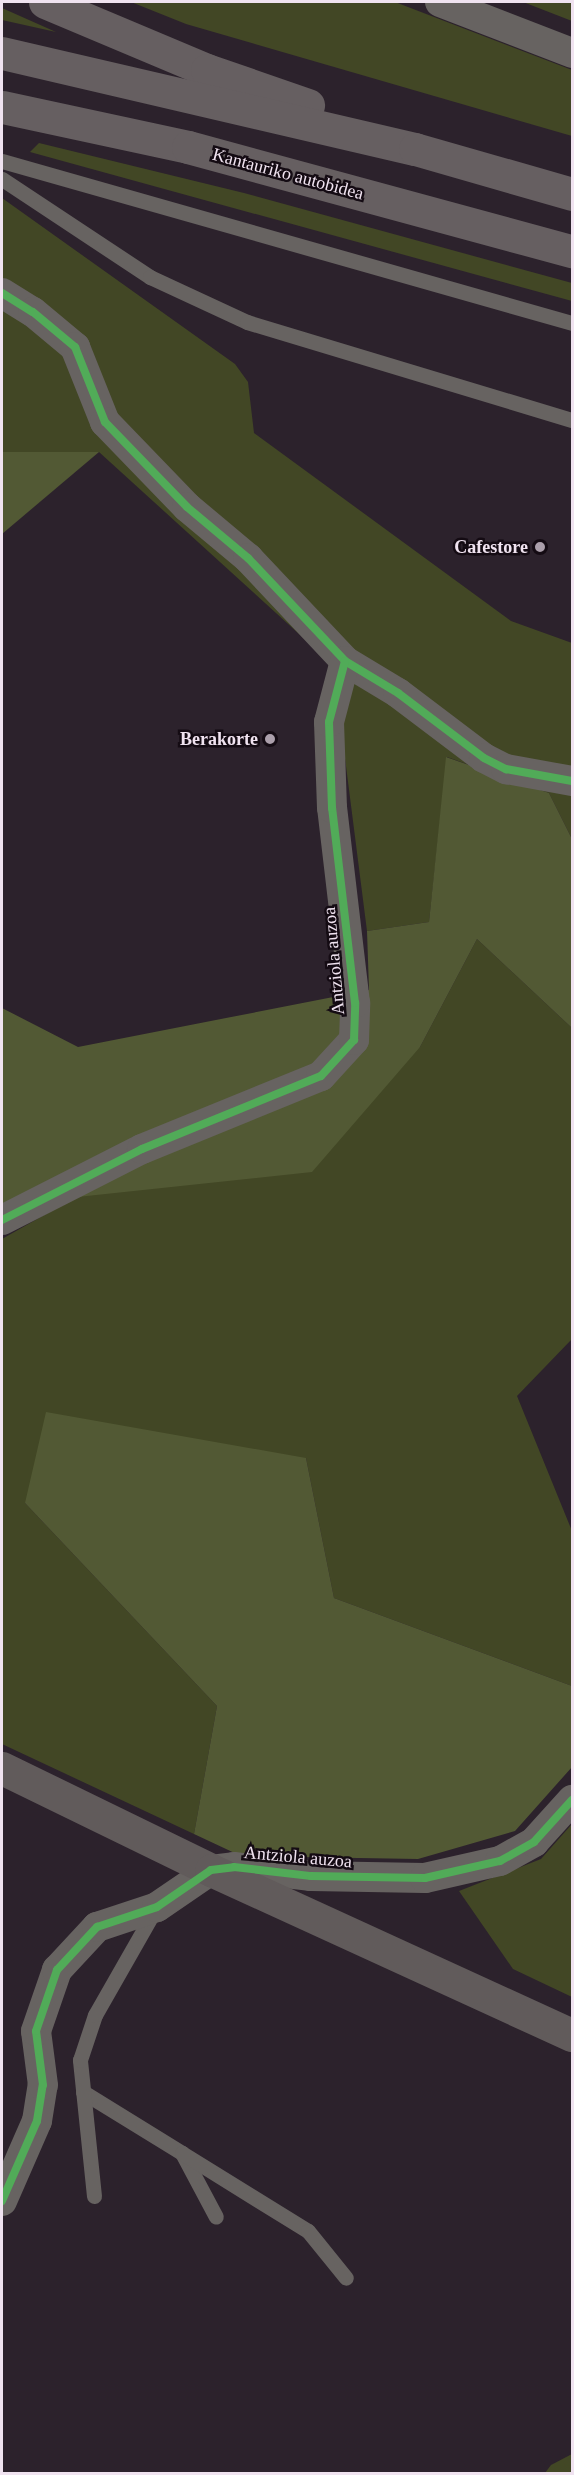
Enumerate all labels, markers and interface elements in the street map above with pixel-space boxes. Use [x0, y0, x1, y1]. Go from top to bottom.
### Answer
street label: Kantauriko autobidea [210, 143, 366, 205]
place label: Cafestore [454, 536, 528, 558]
marker: Cafestore [533, 540, 547, 554]
place label: Berakorte [180, 728, 258, 750]
marker: Berakorte [263, 732, 277, 746]
street label: Antziola auzoa [319, 906, 349, 1016]
street label: Antziola auzoa [243, 1842, 353, 1872]

